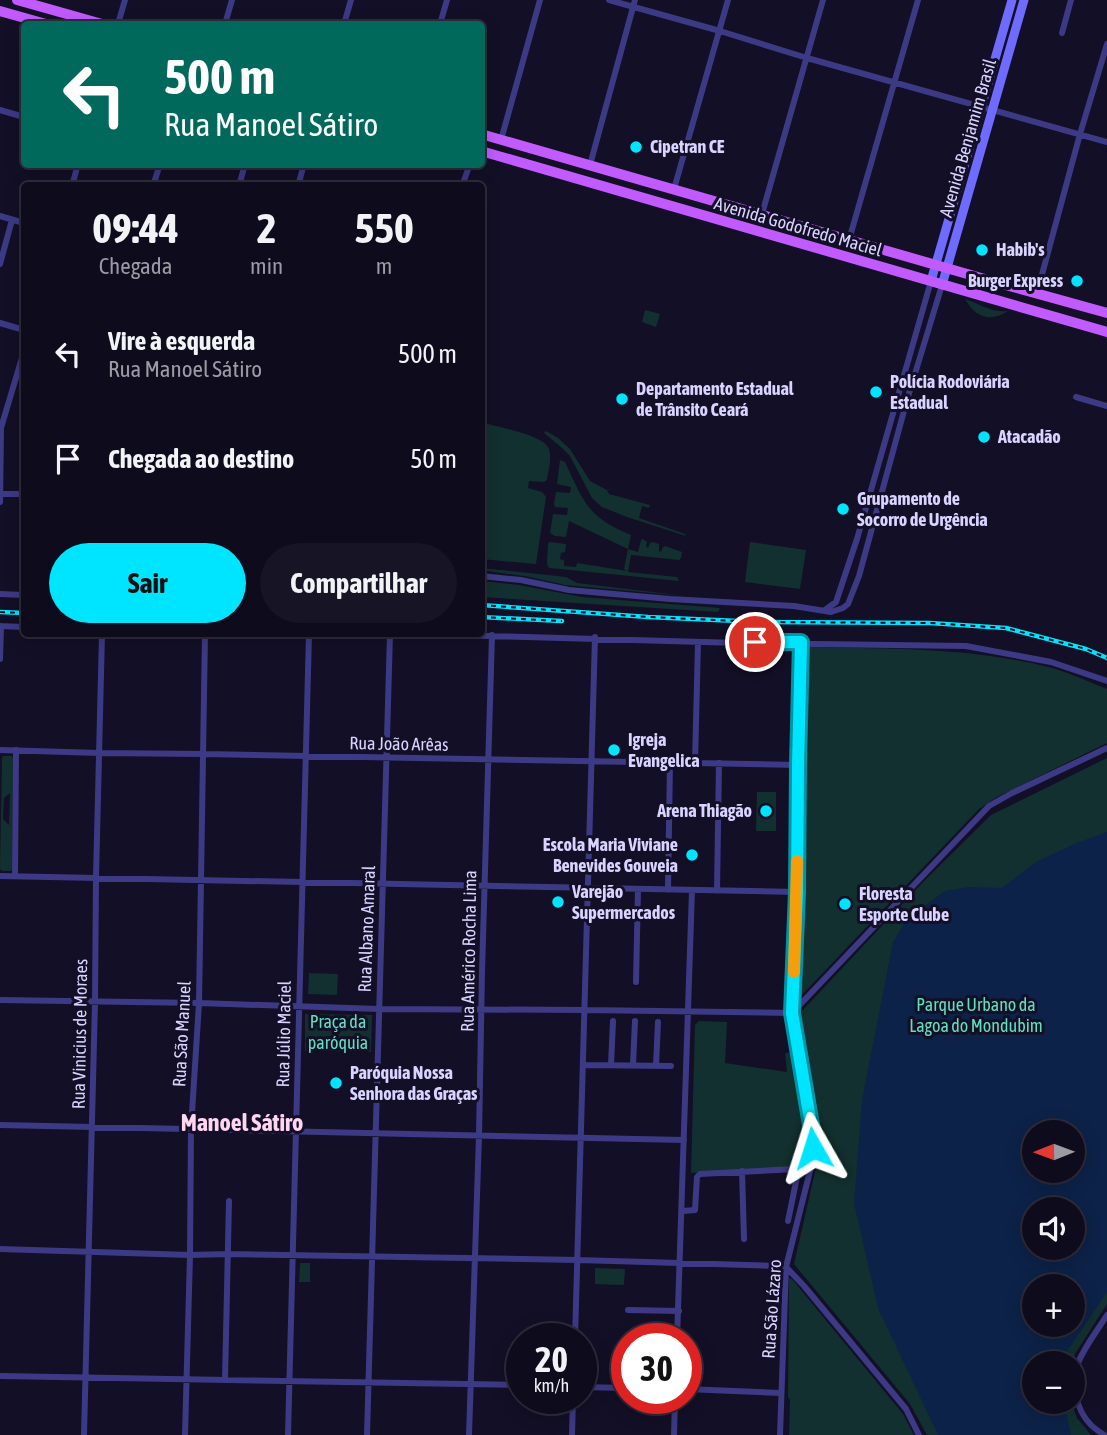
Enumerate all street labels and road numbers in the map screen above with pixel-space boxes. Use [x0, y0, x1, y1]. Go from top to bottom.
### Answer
street label: Avenida Benjamim Brasil [935, 56, 1000, 220]
street label: Avenida Godofredo Maciel [712, 193, 885, 261]
street label: Rua João Arêas [349, 732, 449, 755]
street label: Rua Albano Amaral [354, 865, 379, 993]
street label: Rua Américo Rocha Lima [457, 870, 480, 1032]
street label: Rua Vinicius de Moraes [68, 959, 91, 1109]
street label: Rua São Manuel [168, 980, 195, 1088]
street label: Rua Júlio Maciel [272, 980, 295, 1088]
street label: Rua São Lázaro [758, 1259, 785, 1359]

